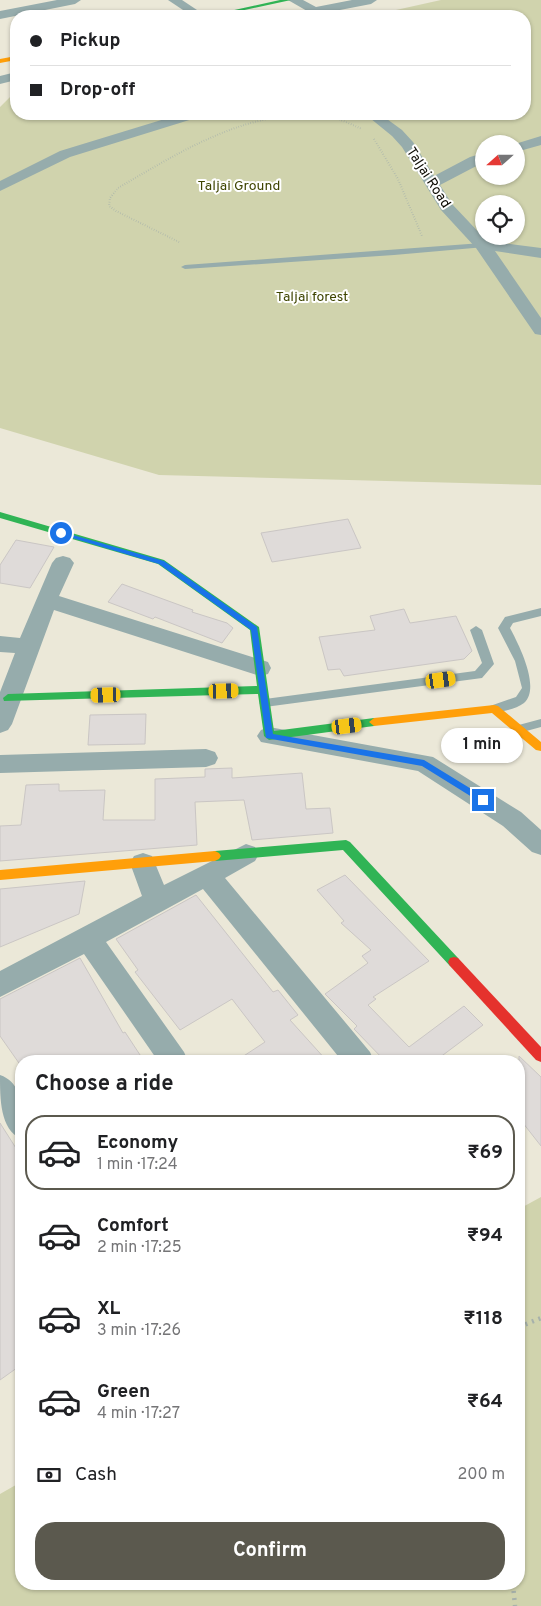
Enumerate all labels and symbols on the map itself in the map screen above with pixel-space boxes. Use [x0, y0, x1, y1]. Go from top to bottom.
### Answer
north arrow [475, 135, 525, 185]
street label: Taljai Road [402, 144, 454, 212]
park label: Taljai Ground [198, 178, 280, 195]
park label: Taljai forest [276, 289, 348, 306]
route start [50, 522, 72, 544]
car [425, 670, 456, 690]
car [208, 683, 239, 699]
car [90, 687, 121, 703]
car [331, 717, 362, 735]
callout: 1 min [442, 728, 524, 762]
route end [472, 789, 494, 811]

